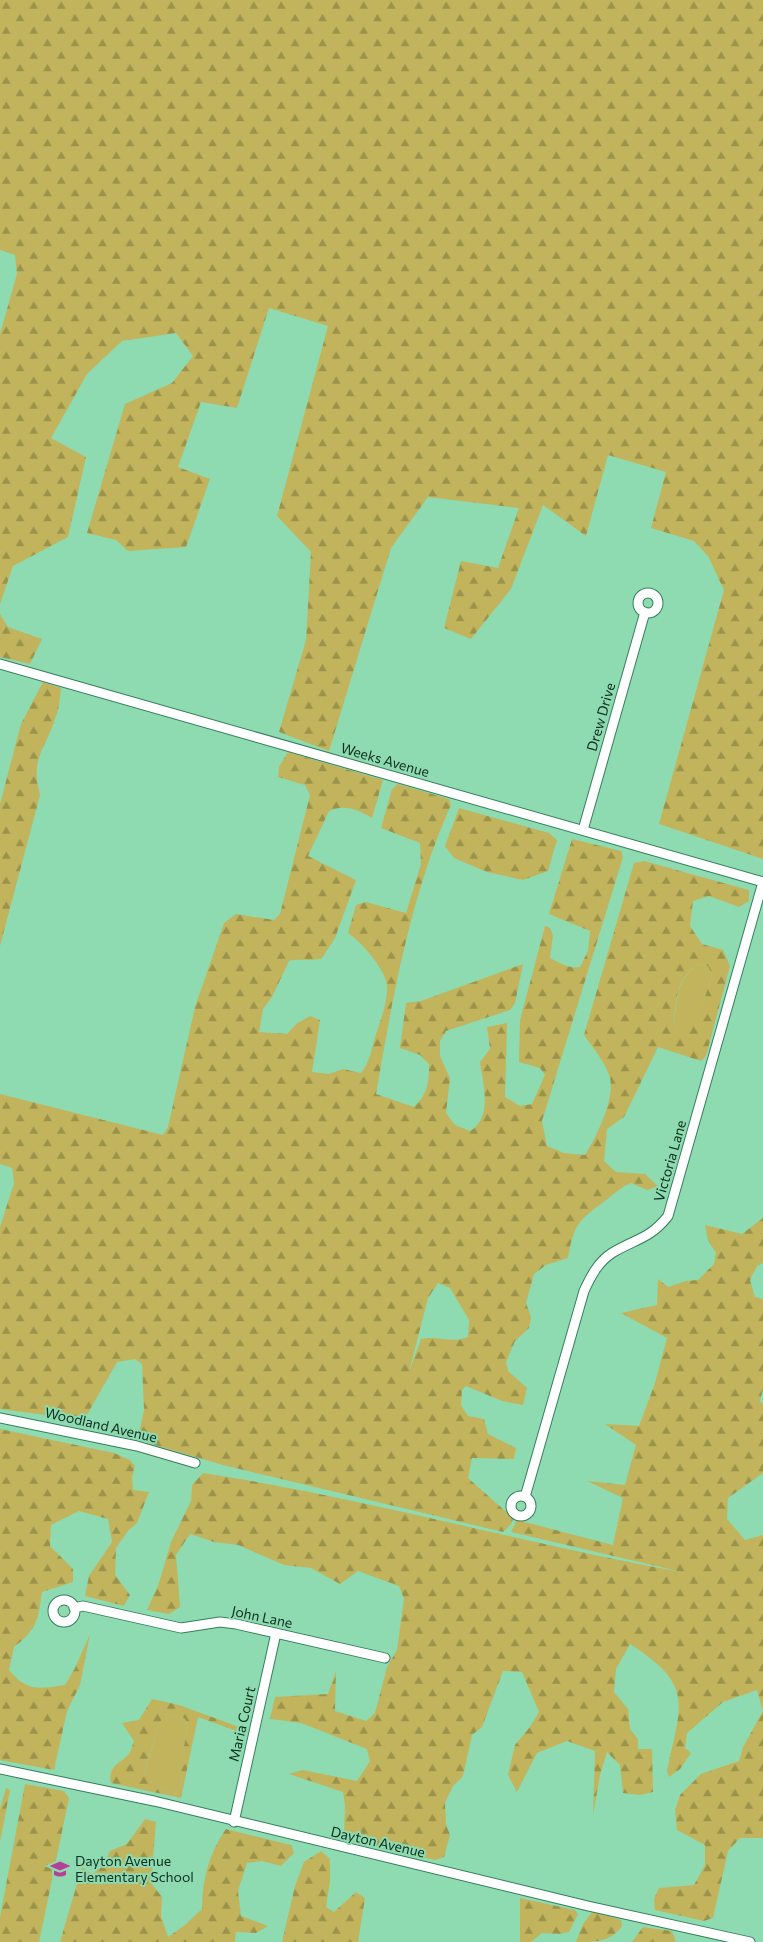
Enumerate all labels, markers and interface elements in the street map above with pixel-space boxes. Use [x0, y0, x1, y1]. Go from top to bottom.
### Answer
street label: Drew Drive [583, 681, 618, 753]
street label: Weeks Avenue [339, 739, 431, 780]
street label: Victoria Lane [650, 1118, 689, 1204]
street label: Woodland Avenue [43, 1403, 159, 1446]
street label: John Lane [230, 1602, 294, 1631]
street label: Maria Court [225, 1684, 259, 1763]
street label: Dayton Avenue [329, 1822, 427, 1861]
place label: Dayton Avenue Elementary School [75, 1852, 194, 1885]
school or university icon: Dayton Avenue Elementary School [49, 1858, 71, 1880]

